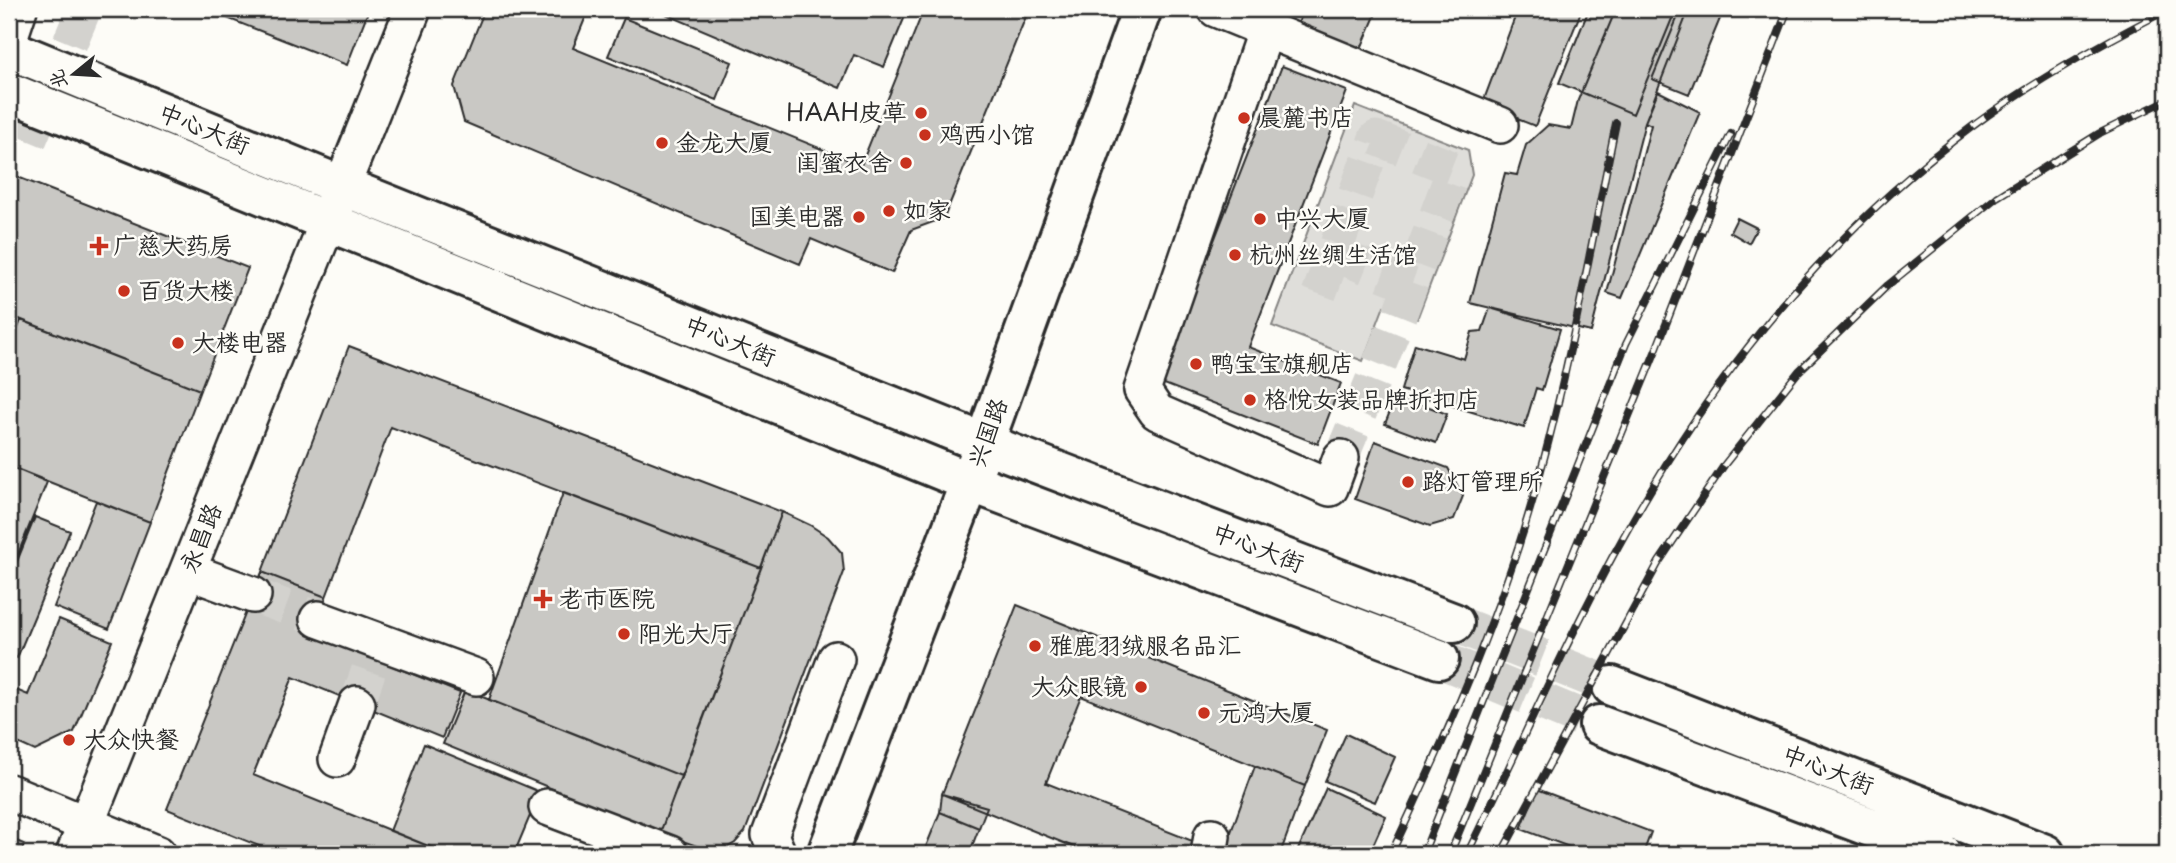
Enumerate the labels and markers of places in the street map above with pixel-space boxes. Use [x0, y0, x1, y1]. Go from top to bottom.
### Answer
place label: HAAH皮草 [786, 93, 907, 129]
place label: 晨麓书店 [1258, 98, 1354, 134]
marker: HAAH皮草 [913, 105, 929, 121]
marker: 晨麓书店 [1236, 110, 1252, 126]
place label: 鸡西小馆 [939, 115, 1035, 151]
place label: 金龙大厦 [676, 123, 772, 159]
marker: 鸡西小馆 [917, 127, 933, 143]
marker: 金龙大厦 [654, 135, 670, 151]
place label: 闺蜜衣舍 [796, 143, 892, 179]
marker: 闺蜜衣舍 [898, 155, 914, 171]
place label: 如家 [903, 191, 951, 227]
place label: 国美电器 [749, 197, 845, 233]
place label: 中兴大厦 [1274, 199, 1370, 235]
marker: 如家 [881, 203, 897, 219]
marker: 国美电器 [851, 209, 867, 225]
marker: 中兴大厦 [1252, 211, 1268, 227]
place label: 广慈大药房 [113, 226, 233, 262]
place label: 杭州丝绸生活馆 [1249, 235, 1417, 271]
marker: 广慈大药房 [91, 238, 107, 254]
marker: 杭州丝绸生活馆 [1227, 247, 1243, 263]
place label: 百货大楼 [138, 271, 234, 307]
marker: 百货大楼 [116, 283, 132, 299]
place label: 大楼电器 [192, 323, 288, 359]
marker: 大楼电器 [170, 335, 186, 351]
place label: 鸭宝宝旗舰店 [1210, 344, 1354, 380]
marker: 鸭宝宝旗舰店 [1188, 356, 1204, 372]
place label: 格悦女装品牌折扣店 [1264, 380, 1480, 416]
marker: 格悦女装品牌折扣店 [1242, 392, 1258, 408]
place label: 路灯管理所 [1422, 462, 1542, 498]
marker: 路灯管理所 [1400, 474, 1416, 490]
place label: 老市医院 [559, 579, 655, 615]
marker: 老市医院 [533, 589, 553, 609]
place label: 阳光大厅 [638, 614, 734, 650]
marker: 阳光大厅 [616, 626, 632, 642]
place label: 雅鹿羽绒服名品汇 [1049, 626, 1241, 662]
marker: 雅鹿羽绒服名品汇 [1027, 638, 1043, 654]
place label: 大众眼镜 [1031, 667, 1127, 703]
marker: 大众眼镜 [1133, 679, 1149, 695]
place label: 元鸿大厦 [1218, 693, 1314, 729]
marker: 元鸿大厦 [1196, 705, 1212, 721]
place label: 大众快餐 [83, 720, 179, 756]
marker: 大众快餐 [61, 732, 77, 748]

